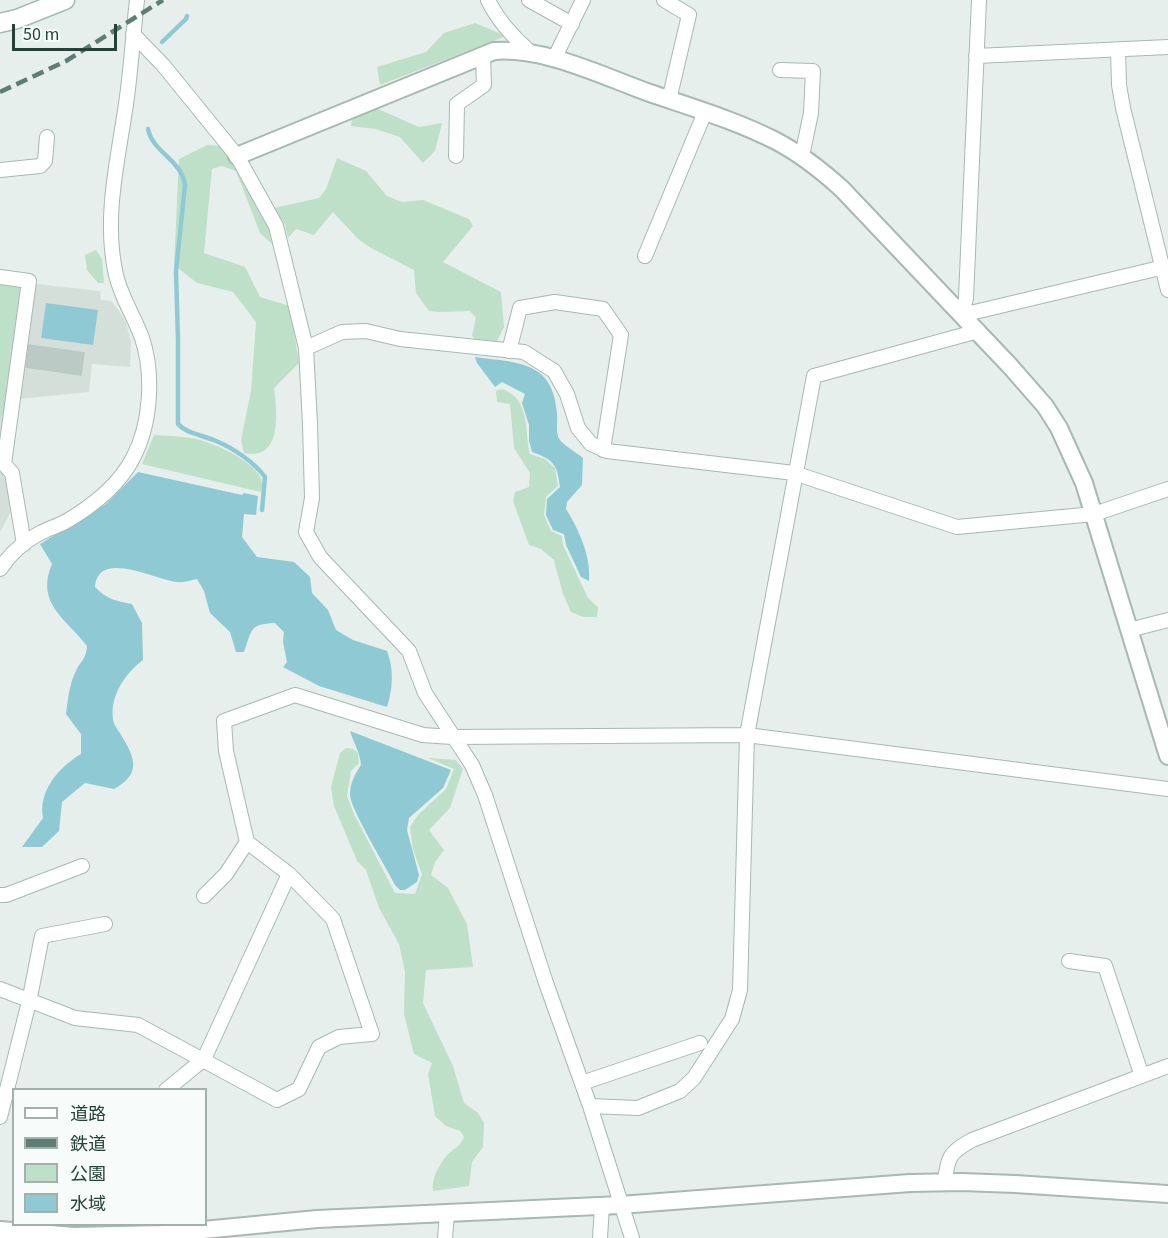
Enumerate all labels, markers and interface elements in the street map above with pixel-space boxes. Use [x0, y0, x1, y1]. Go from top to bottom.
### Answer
scale bar [15, 12, 120, 50]
text: 50 m [23, 22, 59, 47]
legend [12, 1088, 207, 1226]
text: 道路 [70, 1102, 106, 1127]
text: 鉄道 [70, 1132, 106, 1157]
text: 公園 [70, 1162, 106, 1187]
text: 水域 [70, 1192, 106, 1217]

